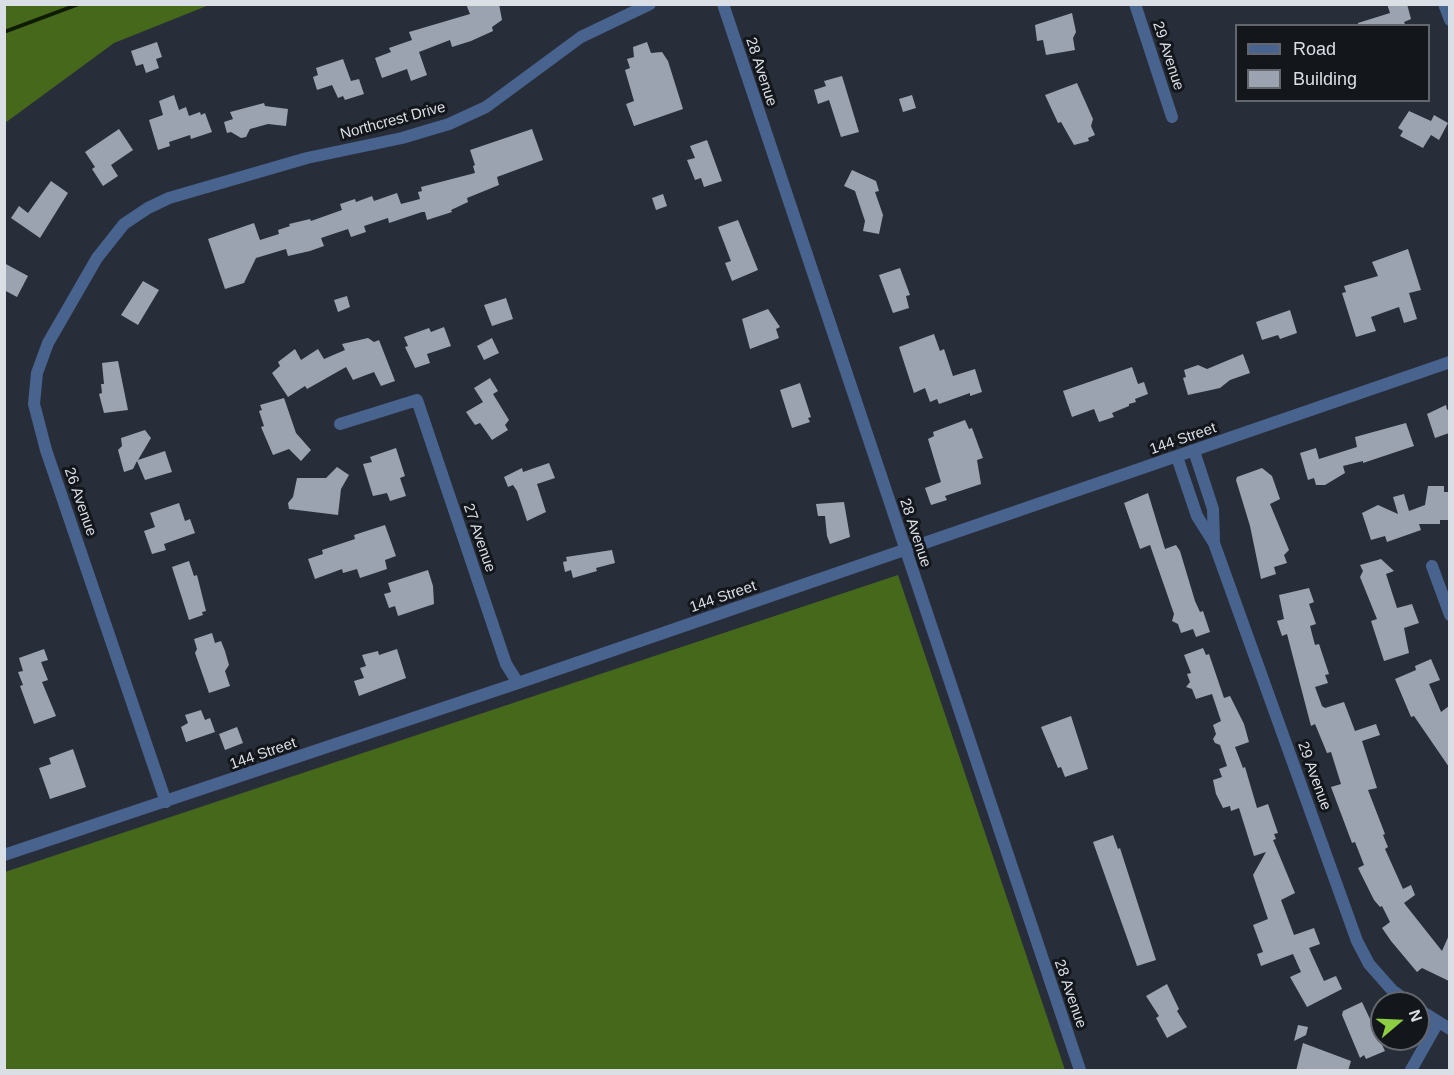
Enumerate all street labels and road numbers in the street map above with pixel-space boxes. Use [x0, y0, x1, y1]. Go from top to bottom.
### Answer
street label: 29 Avenue [1148, 19, 1188, 93]
street label: 28 Avenue [741, 35, 781, 109]
street label: Northcrest Drive [338, 98, 448, 144]
street label: 144 Street [1147, 419, 1219, 459]
street label: 26 Avenue [60, 465, 100, 539]
street label: 28 Avenue [895, 496, 935, 570]
street label: 27 Avenue [459, 501, 499, 575]
street label: 144 Street [687, 577, 759, 617]
street label: 144 Street [227, 734, 299, 774]
street label: 29 Avenue [1293, 739, 1335, 813]
street label: 28 Avenue [1050, 957, 1090, 1031]

